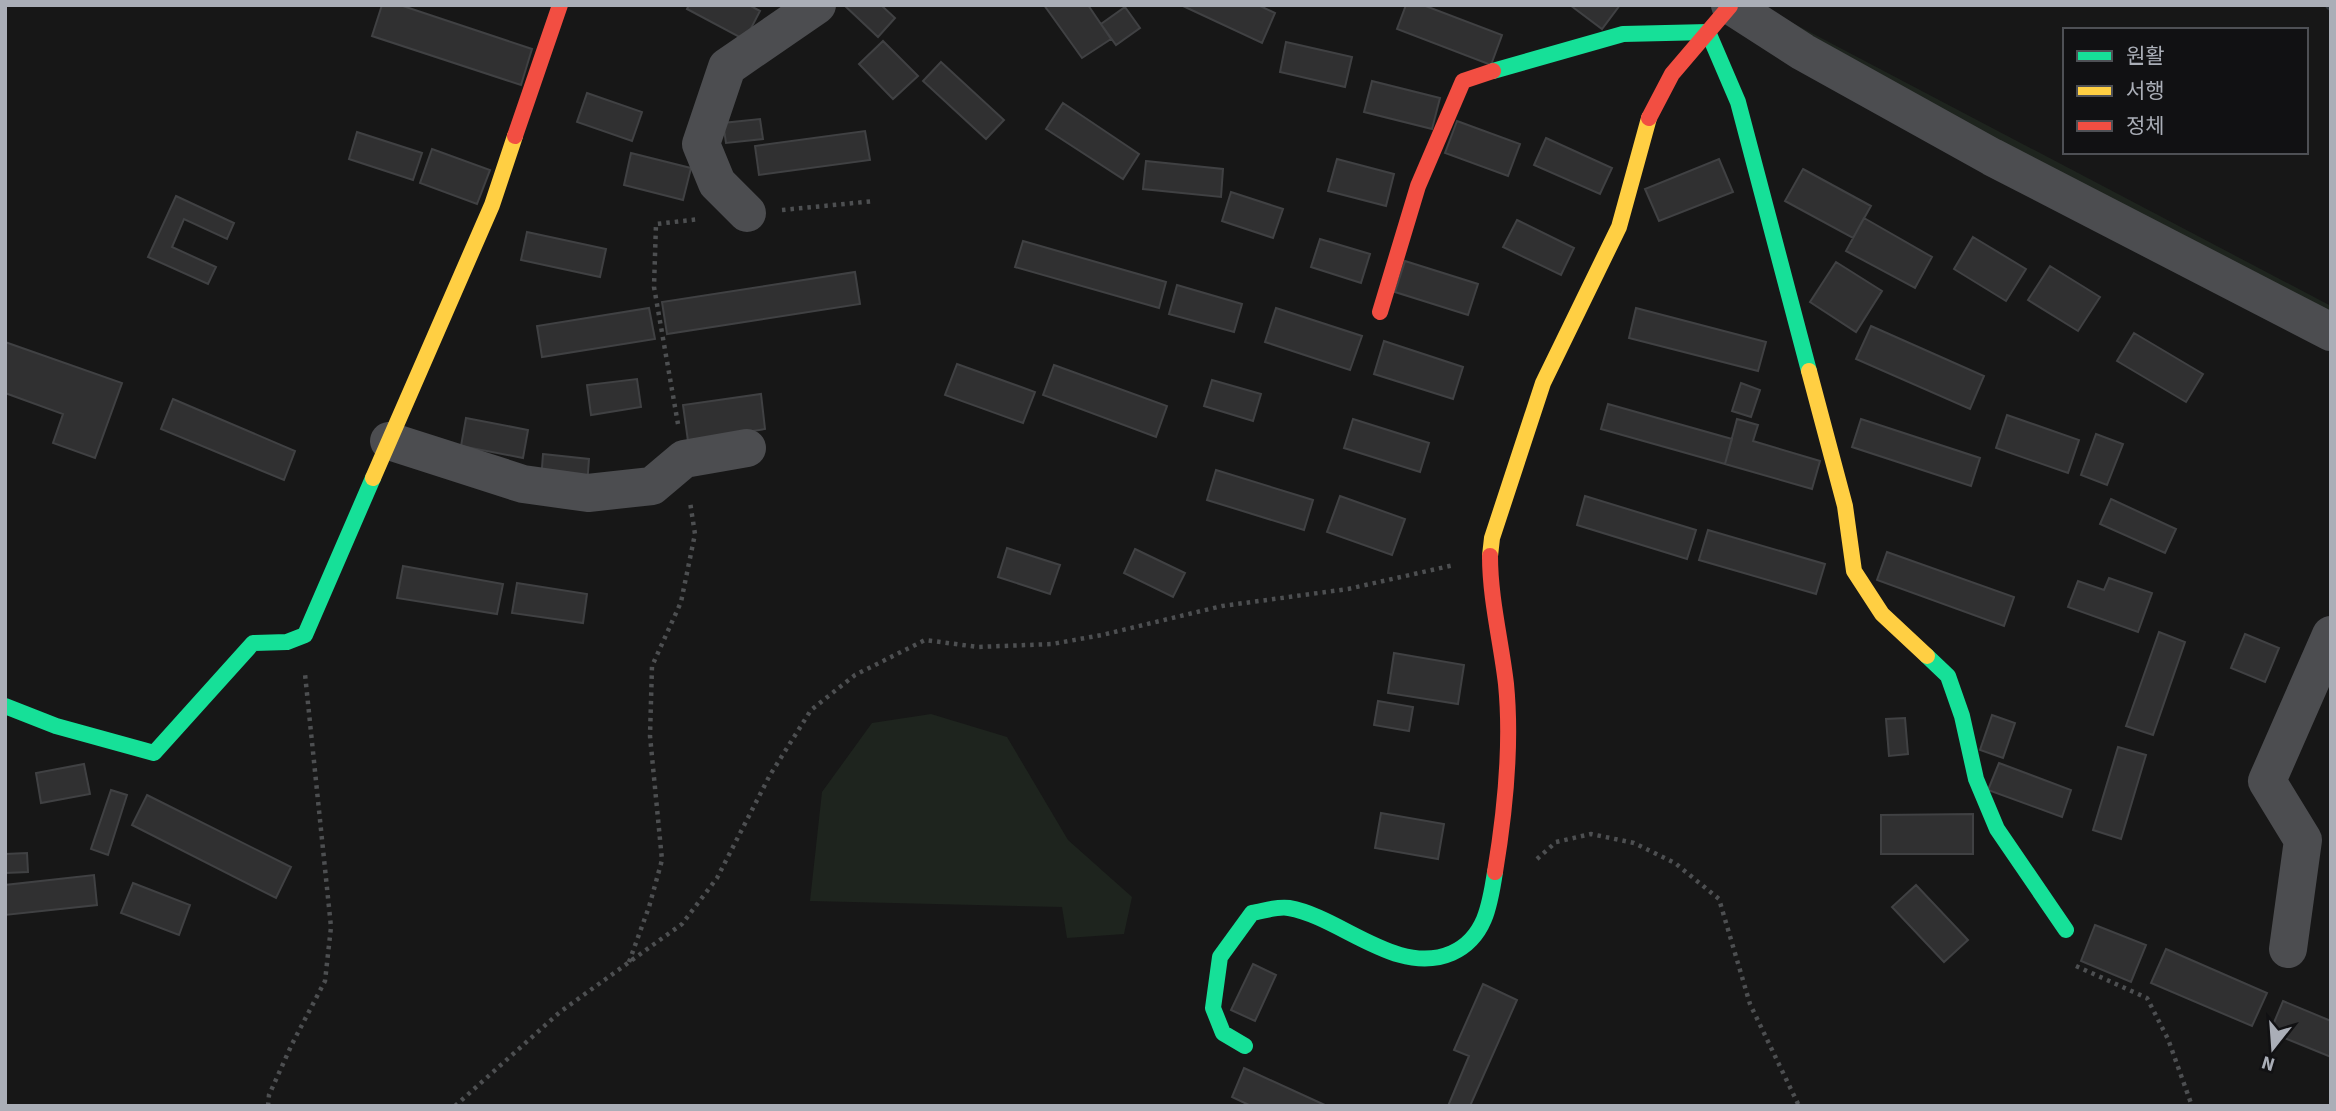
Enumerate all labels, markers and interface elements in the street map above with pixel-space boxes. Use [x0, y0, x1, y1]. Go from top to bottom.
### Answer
legend [2063, 28, 2308, 154]
text: 원활 [2126, 41, 2165, 71]
text: 서행 [2126, 76, 2165, 106]
text: 정체 [2126, 111, 2165, 141]
north arrow [2238, 1013, 2308, 1083]
text: N [2258, 1048, 2278, 1078]

